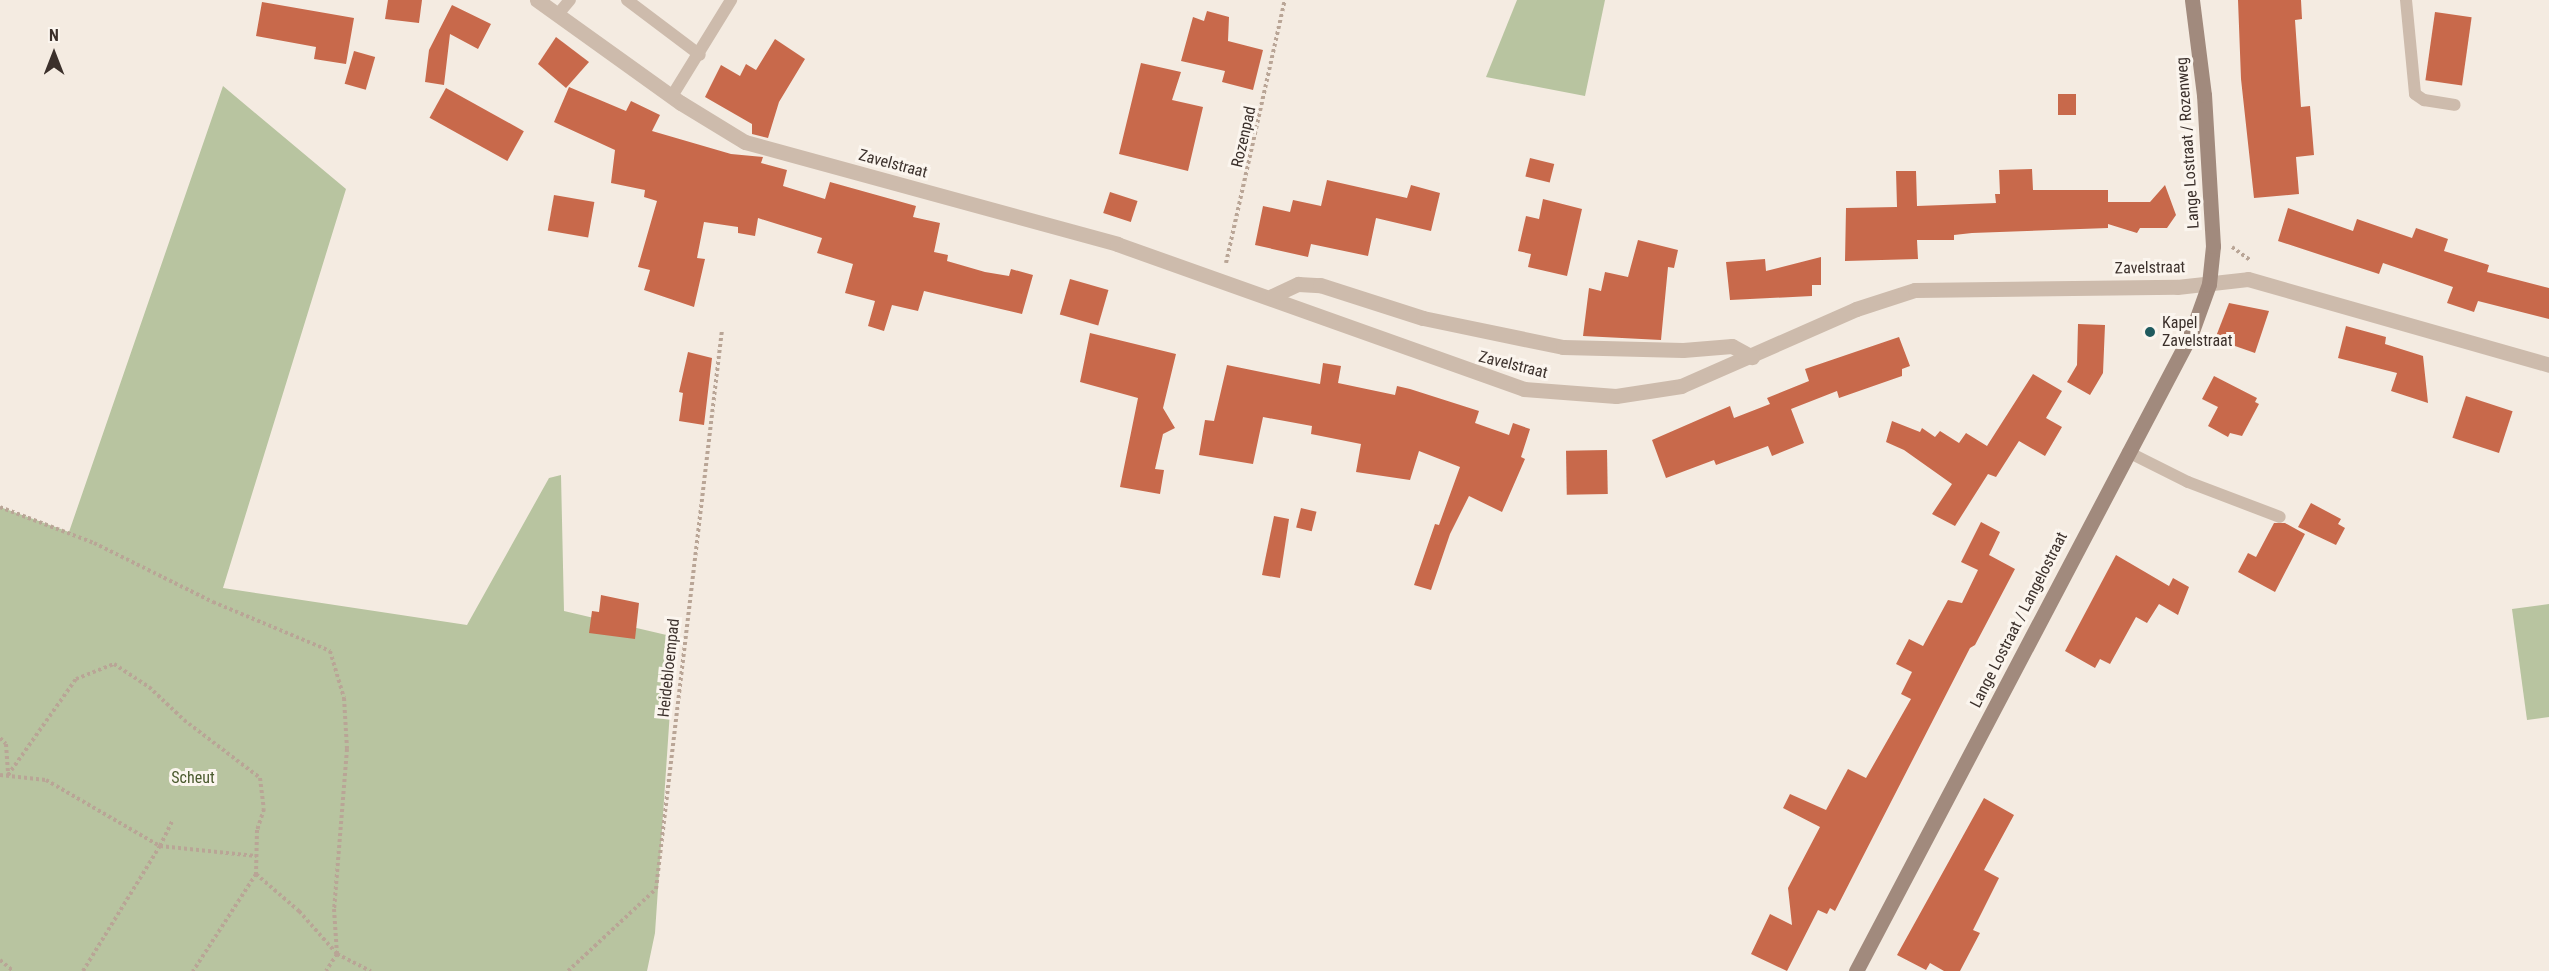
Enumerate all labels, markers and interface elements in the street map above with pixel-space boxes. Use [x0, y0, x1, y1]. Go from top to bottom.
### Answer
north arrow [24, 24, 84, 84]
text: N [49, 26, 59, 45]
street label: Lange Lostraat / Rozenweg [2172, 57, 2204, 229]
street label: Rozenpad [1228, 105, 1260, 169]
street label: Zavelstraat [856, 146, 930, 182]
street label: Zavelstraat [2115, 258, 2185, 278]
place label: Kapel Zavelstraat [2162, 313, 2232, 351]
marker: Kapel Zavelstraat [2143, 325, 2157, 339]
street label: Zavelstraat [1476, 347, 1550, 383]
street label: Lange Lostraat / Langelostraat [1966, 529, 2072, 711]
street label: Heidebloempad [654, 618, 684, 718]
park label: Scheut [171, 768, 215, 788]

